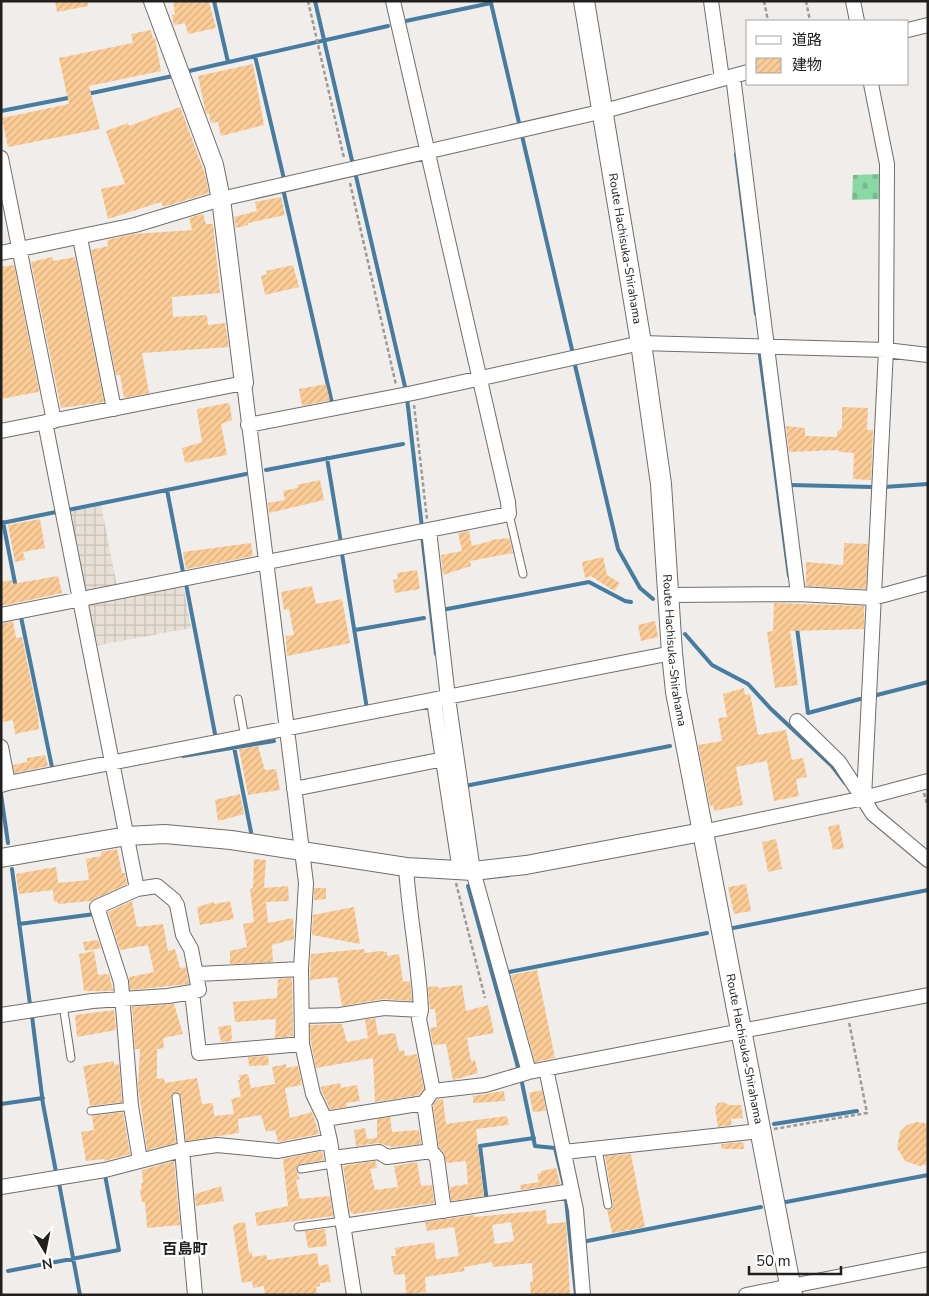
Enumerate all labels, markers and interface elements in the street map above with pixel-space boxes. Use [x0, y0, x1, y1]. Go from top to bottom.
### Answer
legend [746, 20, 909, 85]
text: 道路 [792, 30, 822, 50]
text: 建物 [792, 55, 822, 75]
street label: Route Hachisuka-Shirahama [605, 172, 646, 325]
street label: Route Hachisuka-Shirahama [659, 574, 690, 728]
street label: Route Hachisuka-Shirahama [722, 972, 767, 1125]
north arrow [20, 1226, 70, 1276]
district label: 百島町 [162, 1239, 208, 1259]
scale bar [749, 1244, 842, 1276]
text: 50 m [756, 1251, 791, 1271]
text: N [40, 1253, 54, 1274]

